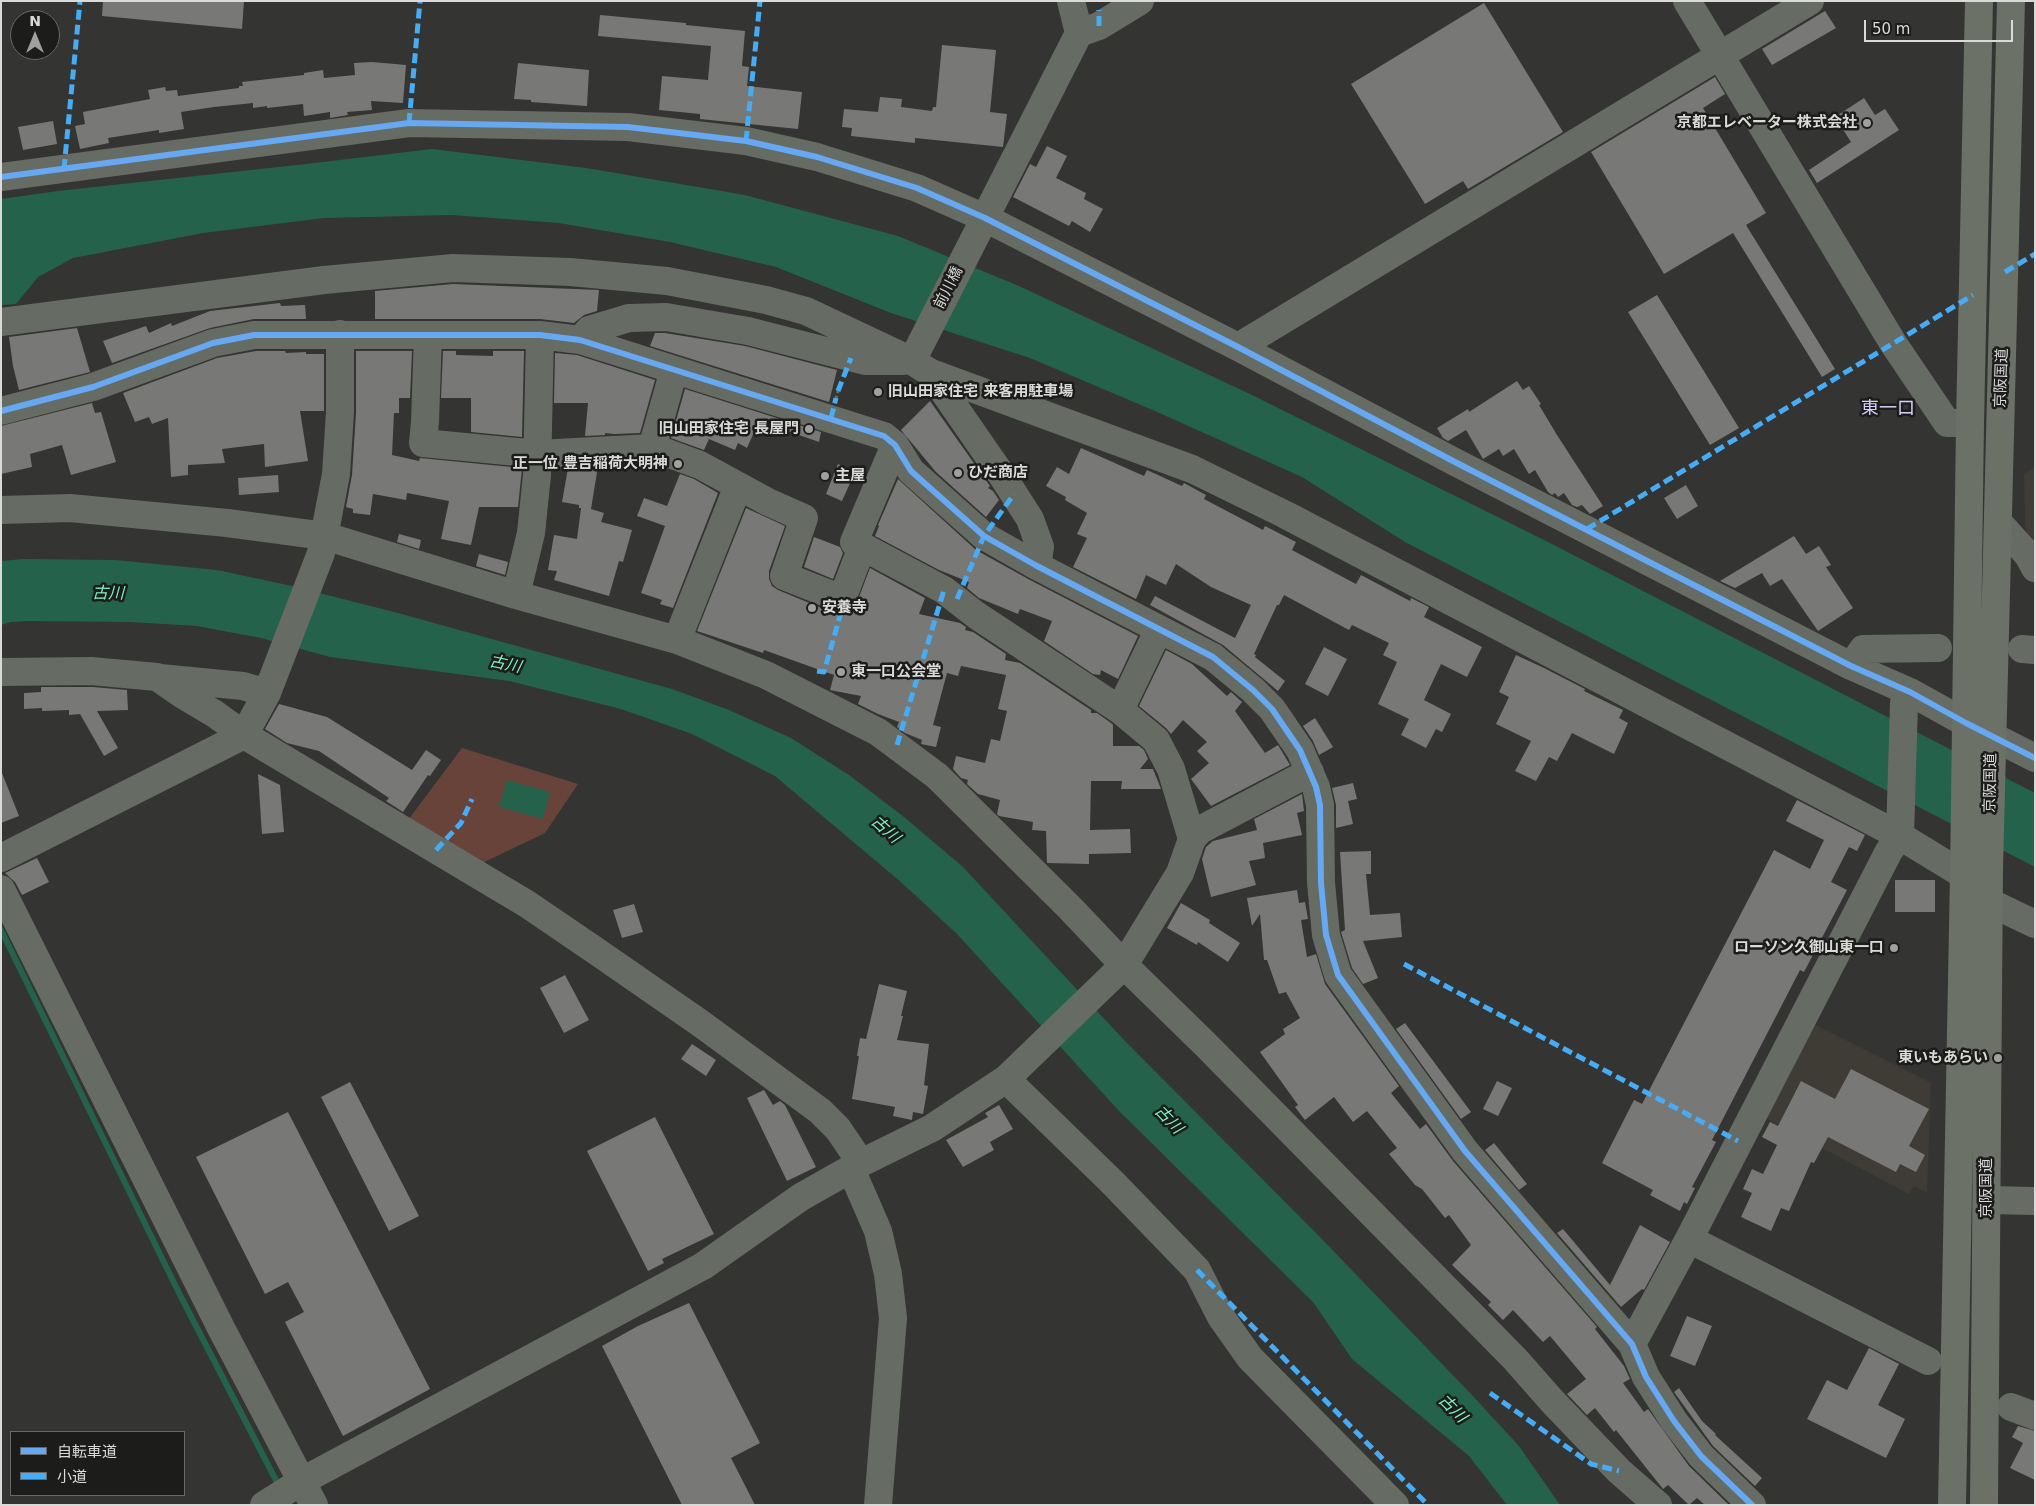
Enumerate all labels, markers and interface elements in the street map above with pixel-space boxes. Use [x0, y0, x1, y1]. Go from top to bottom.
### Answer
north arrow [10, 10, 60, 60]
scale bar [1866, 10, 2015, 42]
text: N [29, 13, 41, 29]
text: 50 m [1872, 20, 1910, 38]
place label: 京都エレベーター株式会社 [1677, 114, 1857, 132]
marker: 京都エレベーター株式会社 [1861, 117, 1873, 129]
street label: 前川橋 [931, 264, 967, 312]
street label: 京阪国道 [1992, 348, 2012, 408]
place label: 旧山田家住宅 来客用駐車場 [888, 383, 1073, 401]
marker: 旧山田家住宅 来客用駐車場 [872, 386, 884, 398]
district label: 東一口 [1861, 398, 1915, 420]
place label: 旧山田家住宅 長屋門 [659, 420, 799, 438]
marker: 旧山田家住宅 長屋門 [803, 423, 815, 435]
place label: 正一位 豊吉稲荷大明神 [513, 455, 668, 473]
marker: 正一位 豊吉稲荷大明神 [672, 458, 684, 470]
place label: ひだ商店 [968, 464, 1028, 482]
place label: 主屋 [835, 467, 865, 485]
marker: ひだ商店 [952, 467, 964, 479]
marker: 主屋 [819, 470, 831, 482]
water label: 古川 [92, 584, 124, 604]
place label: 安養寺 [822, 599, 867, 617]
marker: 安養寺 [806, 602, 818, 614]
water label: 古川 [487, 652, 523, 678]
place label: 東一口公会堂 [851, 663, 941, 681]
marker: 東一口公会堂 [835, 666, 847, 678]
street label: 京阪国道 [1981, 753, 2001, 813]
water label: 古川 [867, 812, 903, 848]
place label: ローソン久御山東一口 [1734, 939, 1884, 957]
marker: ローソン久御山東一口 [1888, 942, 1900, 954]
place label: 東いもあらい [1898, 1049, 1988, 1067]
marker: 東いもあらい [1992, 1052, 2004, 1064]
water label: 古川 [1150, 1102, 1186, 1138]
street label: 京阪国道 [1978, 1158, 1996, 1218]
water label: 古川 [1434, 1391, 1470, 1427]
legend [10, 1431, 185, 1496]
text: 自転車道 [57, 1443, 117, 1461]
text: 小道 [57, 1468, 87, 1486]

